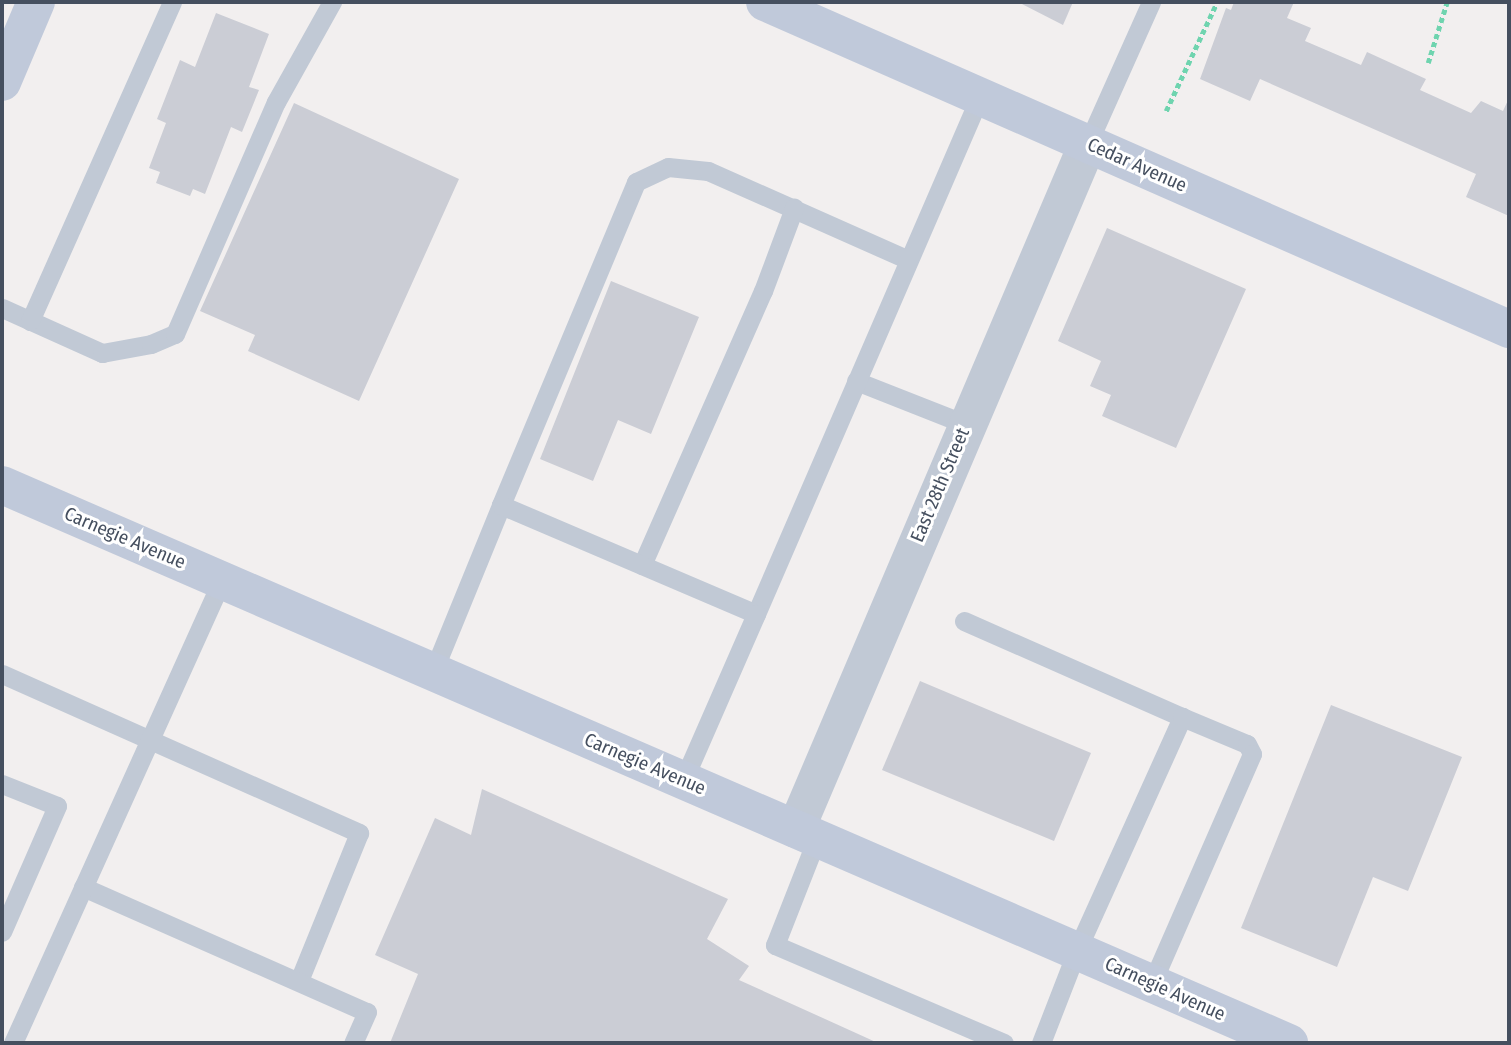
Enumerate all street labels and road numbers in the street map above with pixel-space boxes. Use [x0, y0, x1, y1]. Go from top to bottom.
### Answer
street label: Cedar Avenue [1084, 133, 1190, 197]
street label: East 28th Street [906, 424, 974, 546]
street label: Carnegie Avenue [61, 502, 189, 574]
street label: Carnegie Avenue [581, 728, 709, 800]
street label: Carnegie Avenue [1101, 952, 1229, 1026]

